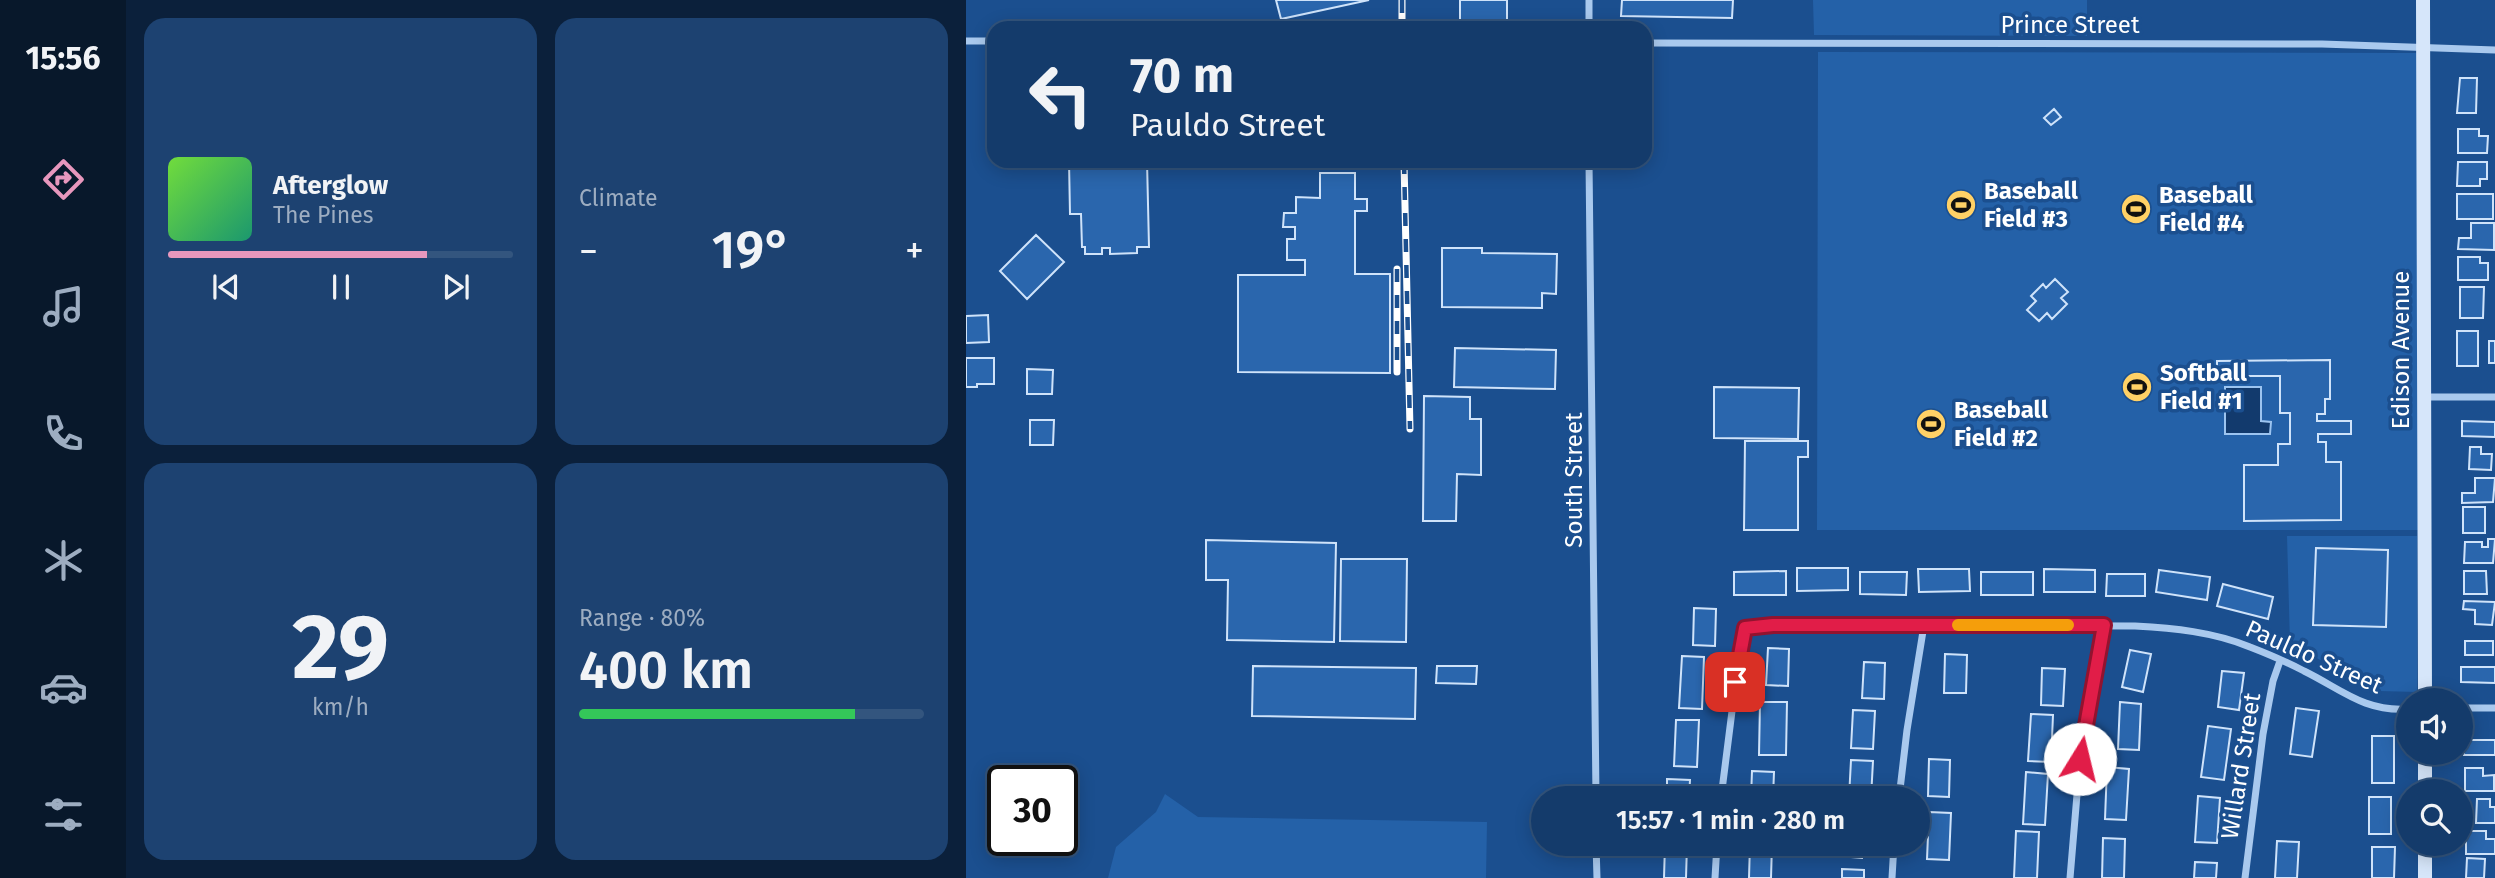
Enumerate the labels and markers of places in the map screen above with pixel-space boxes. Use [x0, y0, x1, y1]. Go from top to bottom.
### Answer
place label: Baseball Field #3 [1984, 177, 2079, 233]
place label: Baseball Field #4 [2159, 181, 2254, 237]
sports icon: Baseball Field #3 [1944, 188, 1978, 222]
sports icon: Baseball Field #4 [2119, 192, 2153, 226]
place label: Softball Field #1 [2160, 359, 2248, 415]
sports icon: Softball Field #1 [2120, 370, 2154, 404]
place label: Baseball Field #2 [1954, 396, 2049, 452]
sports icon: Baseball Field #2 [1914, 407, 1948, 441]
pin [1705, 652, 1765, 712]

